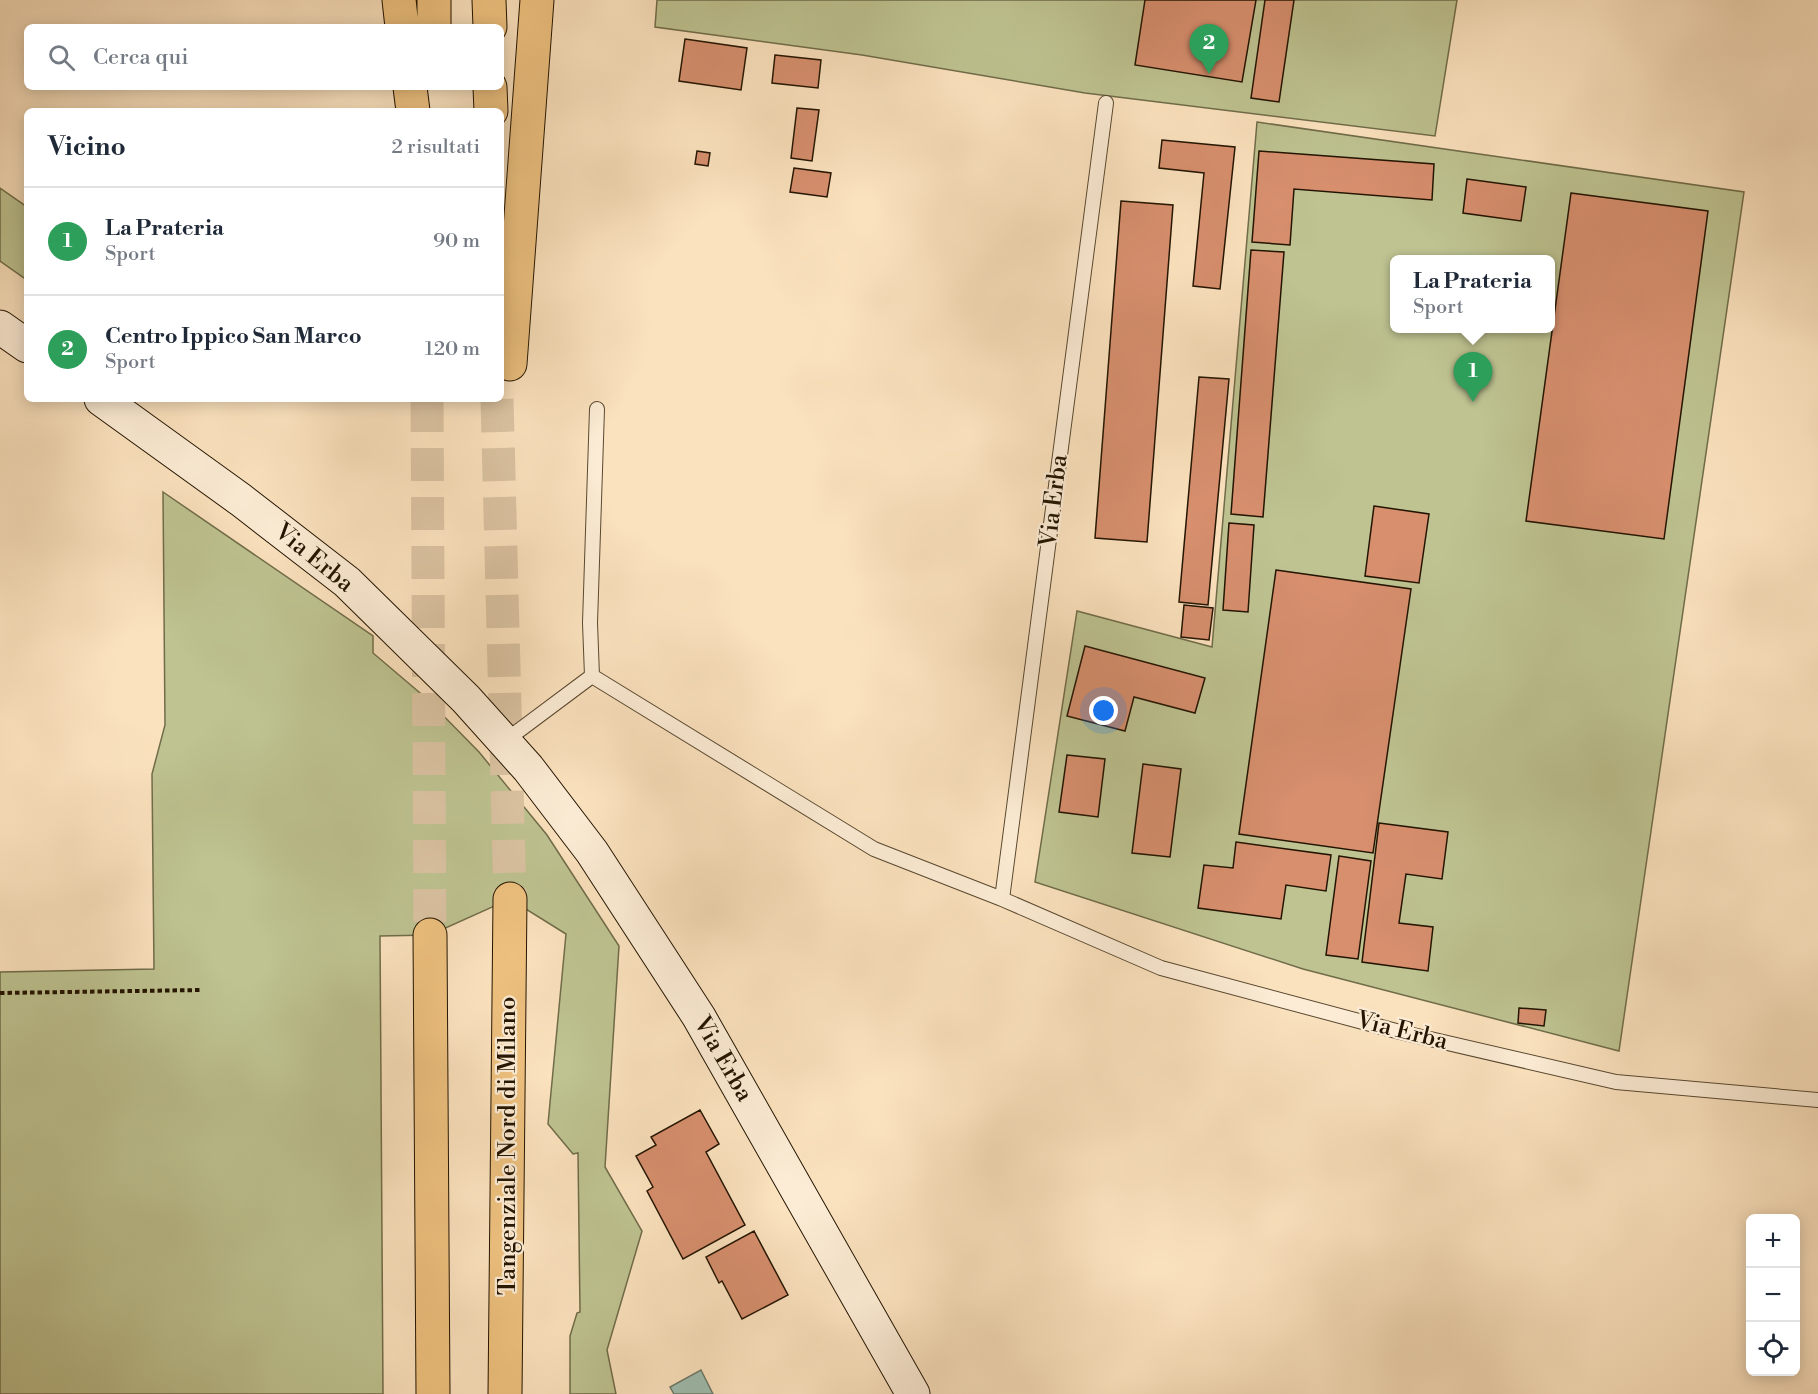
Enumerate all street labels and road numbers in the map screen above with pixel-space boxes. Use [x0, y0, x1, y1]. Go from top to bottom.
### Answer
street label: Via Erba [1033, 452, 1075, 550]
street label: Via Erba [267, 516, 360, 600]
street label: Tangenziale Nord di Milano [493, 997, 523, 1295]
street label: Via Erba [1352, 1005, 1452, 1057]
street label: Via Erba [686, 1010, 760, 1108]

